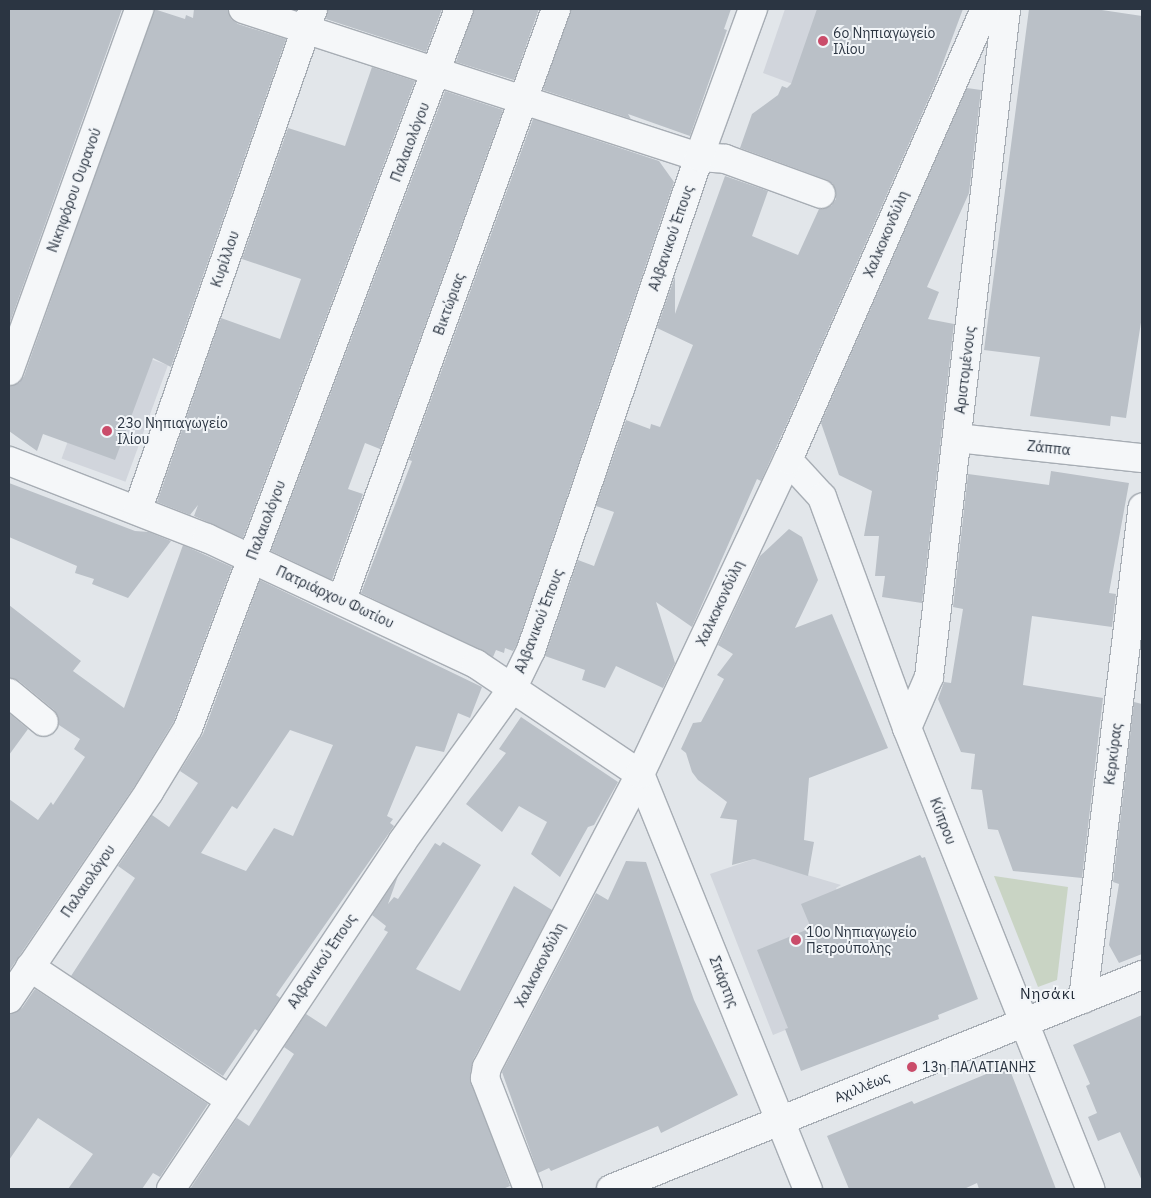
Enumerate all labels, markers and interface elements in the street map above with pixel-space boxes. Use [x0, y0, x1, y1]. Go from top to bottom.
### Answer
place label: 6ο Νηπιαγωγείο Ιλίου [833, 25, 935, 58]
marker: 6ο Νηπιαγωγείο Ιλίου [817, 35, 829, 47]
street label: Παλαιολόγου [387, 100, 433, 184]
street label: Νικηφόρου Ουρανού [44, 125, 104, 255]
street label: Αλβανικού Έπους [645, 183, 697, 293]
street label: Χαλκοκονδύλη [860, 188, 912, 280]
street label: Κυρίλλου [208, 229, 242, 289]
street label: Βικτώριας [430, 271, 468, 337]
street label: Αριστομένους [951, 325, 979, 415]
place label: 23ο Νηπιαγωγείο Ιλίου [117, 415, 228, 448]
marker: 23ο Νηπιαγωγείο Ιλίου [101, 425, 113, 437]
street label: Ζάππα [1026, 437, 1072, 459]
street label: Παλαιολόγου [243, 478, 289, 562]
street label: Χαλκοκονδύλη [693, 558, 747, 648]
street label: Πατριάρχου Φωτίου [273, 562, 397, 632]
street label: Αλβανικού Έπους [511, 566, 567, 676]
street label: Κερκύρας [1101, 722, 1125, 786]
street label: Κύπρου [926, 795, 960, 847]
street label: Παλαιολόγου [58, 842, 118, 920]
street label: Αλβανικού Έπους [284, 910, 360, 1012]
street label: Χαλκοκονδύλη [512, 920, 568, 1010]
place label: 10ο Νηπιαγωγείο Πετρούπολης [806, 924, 917, 956]
marker: 10ο Νηπιαγωγείο Πετρούπολης [790, 934, 802, 946]
street label: Σπάρτης [706, 954, 742, 1010]
district label: Νησάκι [1019, 985, 1077, 1003]
place label: 13η ΠΑΛΑΤΙΑΝΗΣ [922, 1059, 1036, 1075]
marker: 13η ΠΑΛΑΤΙΑΝΗΣ [906, 1061, 918, 1073]
street label: Αχιλλέως [832, 1068, 892, 1106]

